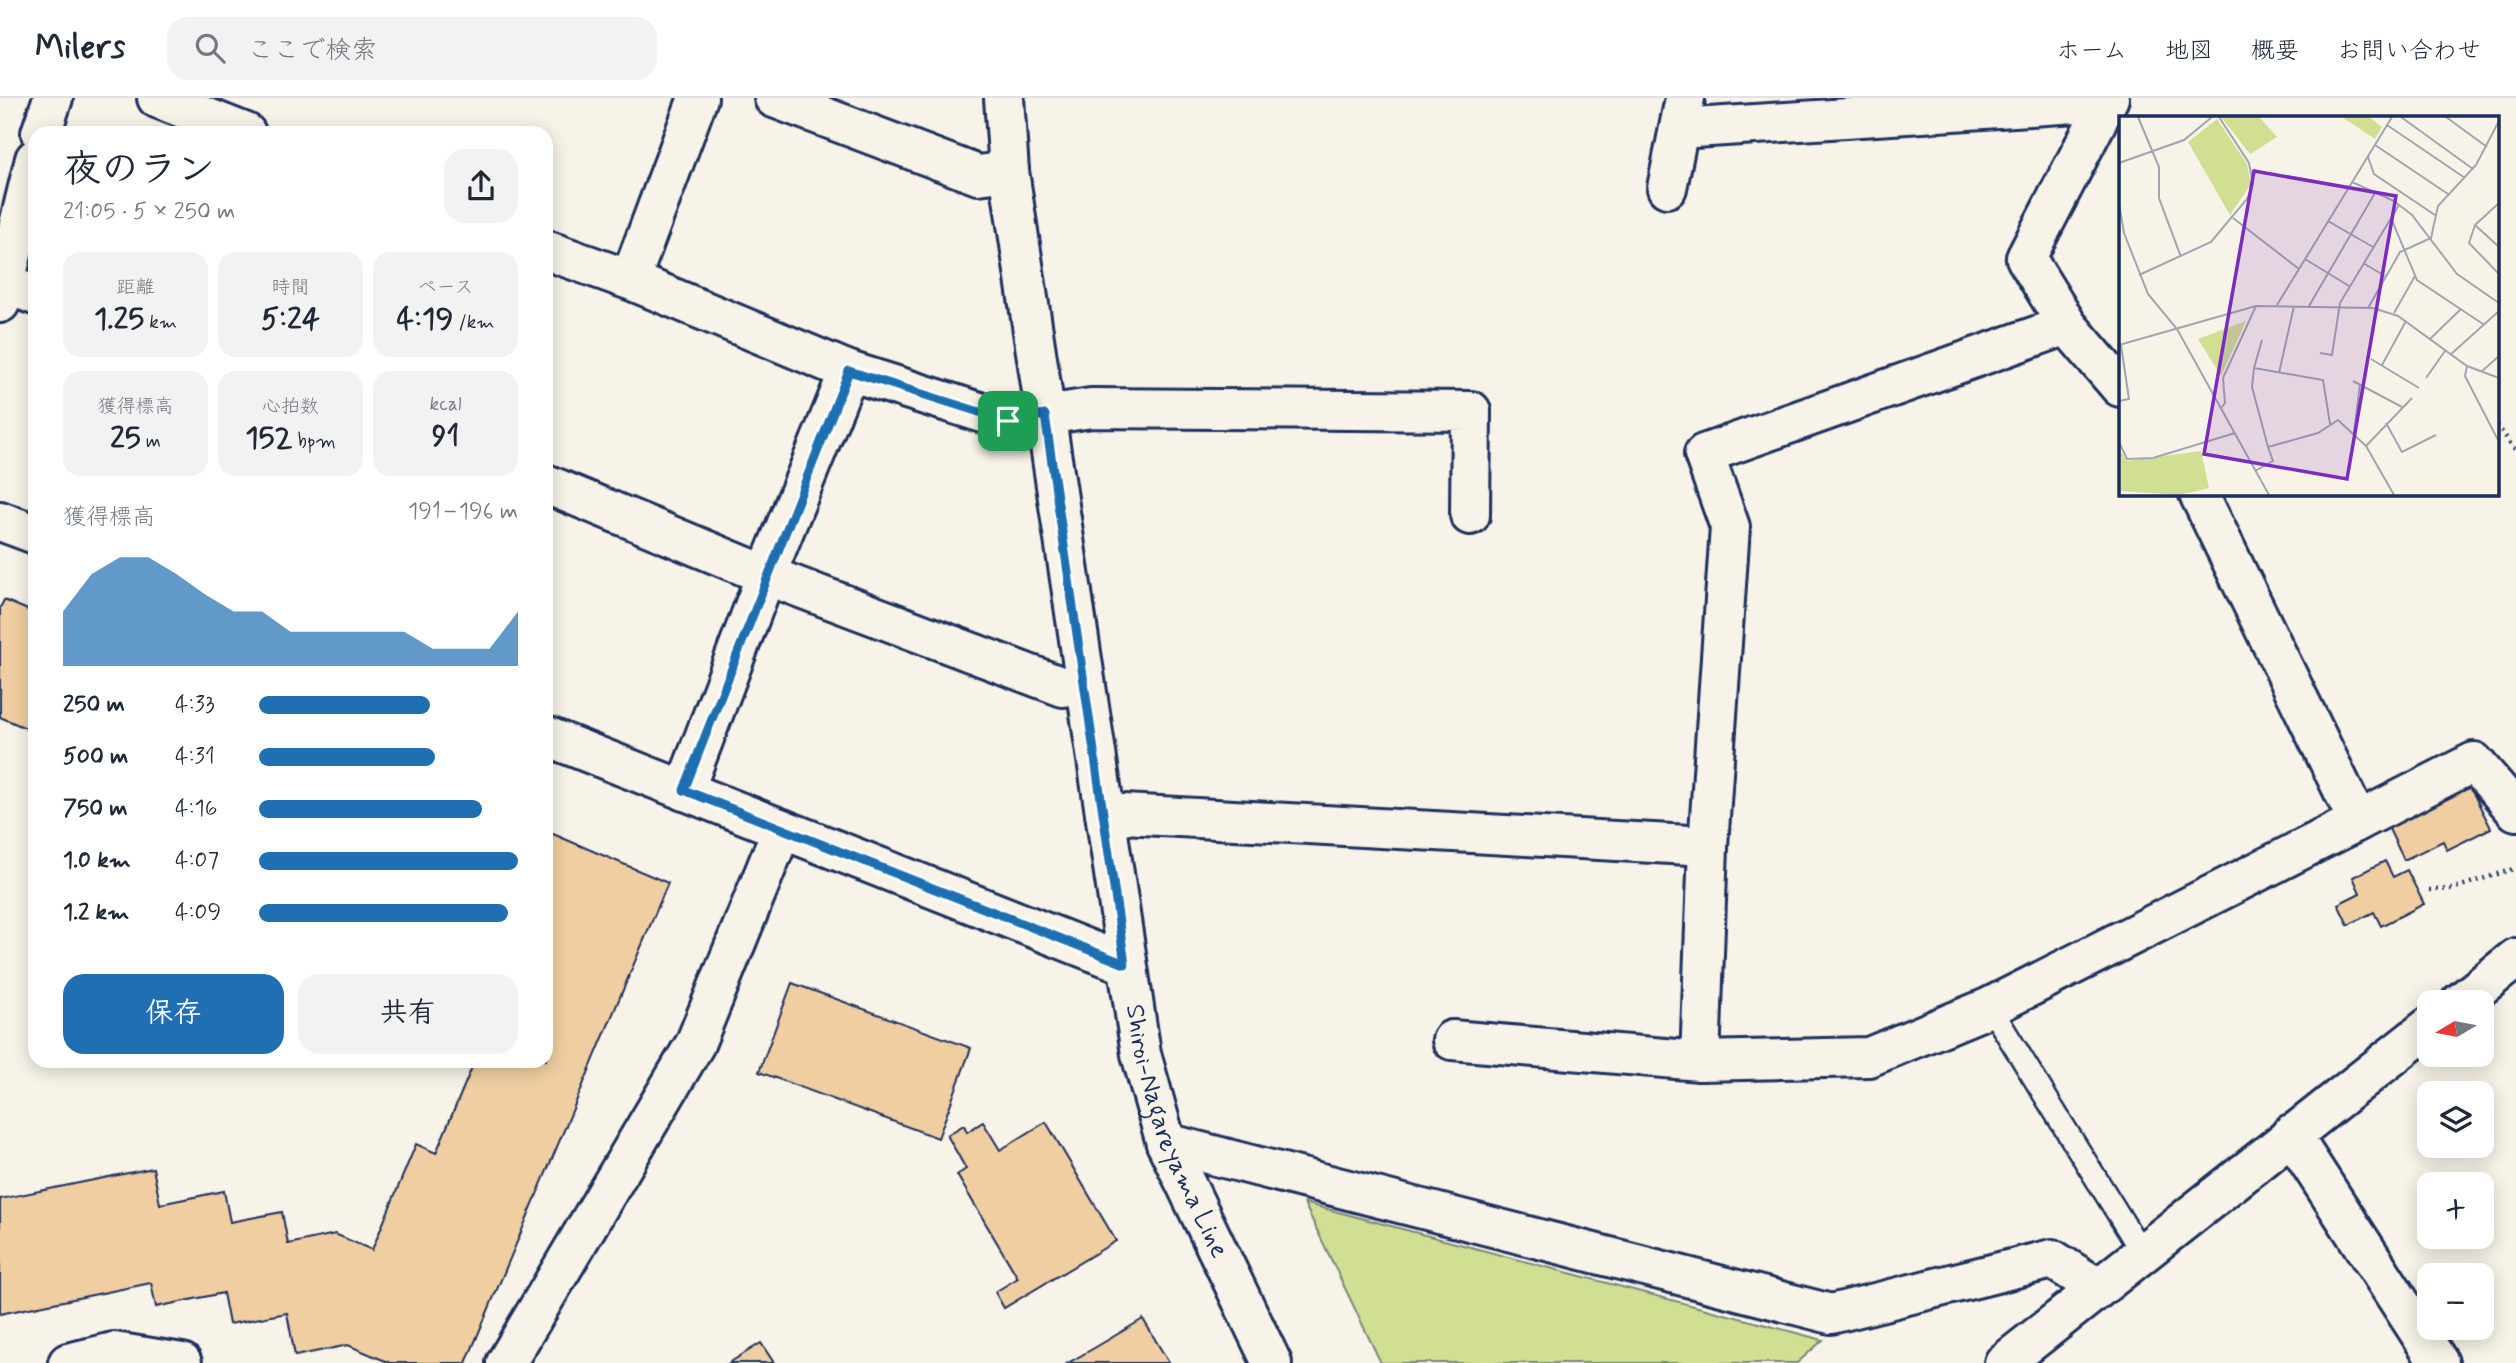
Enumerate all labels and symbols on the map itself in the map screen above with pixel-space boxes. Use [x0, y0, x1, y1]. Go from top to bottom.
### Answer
inset map [2119, 116, 2498, 495]
pin [978, 391, 1038, 451]
north arrow [2417, 990, 2494, 1068]
street label: Shiroi-Nagareyama Line [1117, 1002, 1236, 1264]

